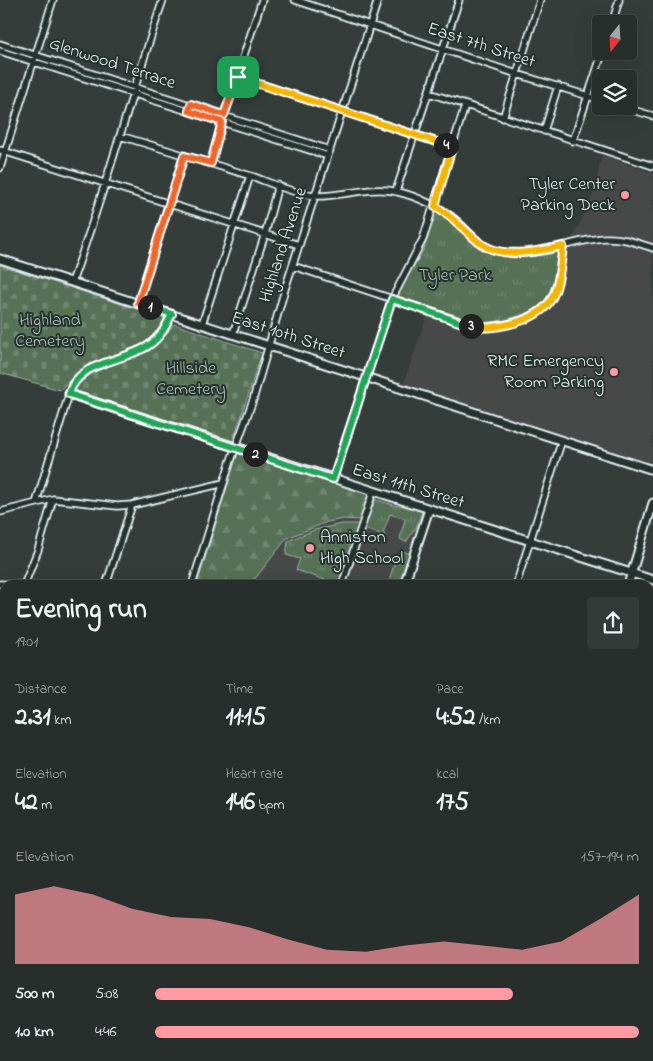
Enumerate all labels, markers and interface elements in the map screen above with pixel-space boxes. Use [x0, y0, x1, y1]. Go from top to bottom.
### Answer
north arrow [592, 15, 638, 60]
map controls [592, 15, 637, 115]
street label: East 7th Street [424, 16, 538, 76]
street label: Glenwood Terrace [45, 31, 179, 97]
pin [217, 56, 259, 98]
icon: arrive [224, 63, 252, 91]
button: layers [592, 70, 637, 115]
pin: 4 [434, 132, 458, 158]
text: 4 [444, 135, 449, 156]
place label: Tyler Center Parking Deck [521, 172, 615, 220]
street label: Highland Avenue [253, 183, 316, 306]
marker: Tyler Center Parking Deck [619, 189, 631, 201]
park label: Tyler Park [419, 263, 491, 289]
pin: 1 [138, 294, 162, 320]
text: 1 [148, 297, 153, 318]
street label: East 10th Street [228, 305, 348, 367]
park label: Highland Cemetery [15, 308, 85, 355]
pin: 3 [458, 314, 484, 338]
text: 3 [469, 316, 474, 337]
place label: RMC Emergency Room Parking [487, 349, 604, 397]
park label: Hillside Cemetery [156, 356, 226, 403]
marker: RMC Emergency Room Parking [608, 366, 620, 378]
pin: 2 [242, 442, 268, 466]
text: 2 [252, 444, 259, 465]
street label: East 11th Street [349, 458, 467, 516]
place label: Anniston High School [320, 525, 403, 573]
marker: Anniston High School [304, 542, 316, 554]
text: Evening run [15, 590, 147, 631]
button: share [587, 597, 639, 649]
text: 19:01 [15, 630, 38, 654]
text: Distance [15, 679, 67, 700]
text: Time [226, 679, 253, 700]
text: Pace [436, 679, 464, 700]
text: 2.31 [15, 700, 51, 736]
text: 11:15 [226, 700, 266, 736]
text: 4:52 [436, 700, 475, 736]
text: km [51, 710, 71, 731]
text: /km [475, 710, 500, 731]
text: Elevation [15, 764, 66, 785]
text: Heart rate [226, 764, 283, 785]
text: kcal [436, 764, 459, 785]
text: 42 [15, 785, 38, 821]
text: 146 [226, 785, 255, 821]
text: 175 [436, 785, 469, 821]
text: m [38, 795, 52, 816]
text: bpm [255, 795, 284, 816]
text: Elevation [15, 845, 74, 869]
text: 157–194 m [581, 845, 639, 869]
text: 500 m [15, 982, 54, 1006]
text: 5:08 [95, 982, 118, 1006]
text: 1.0 km [15, 1020, 54, 1044]
text: 4:46 [95, 1020, 117, 1044]

